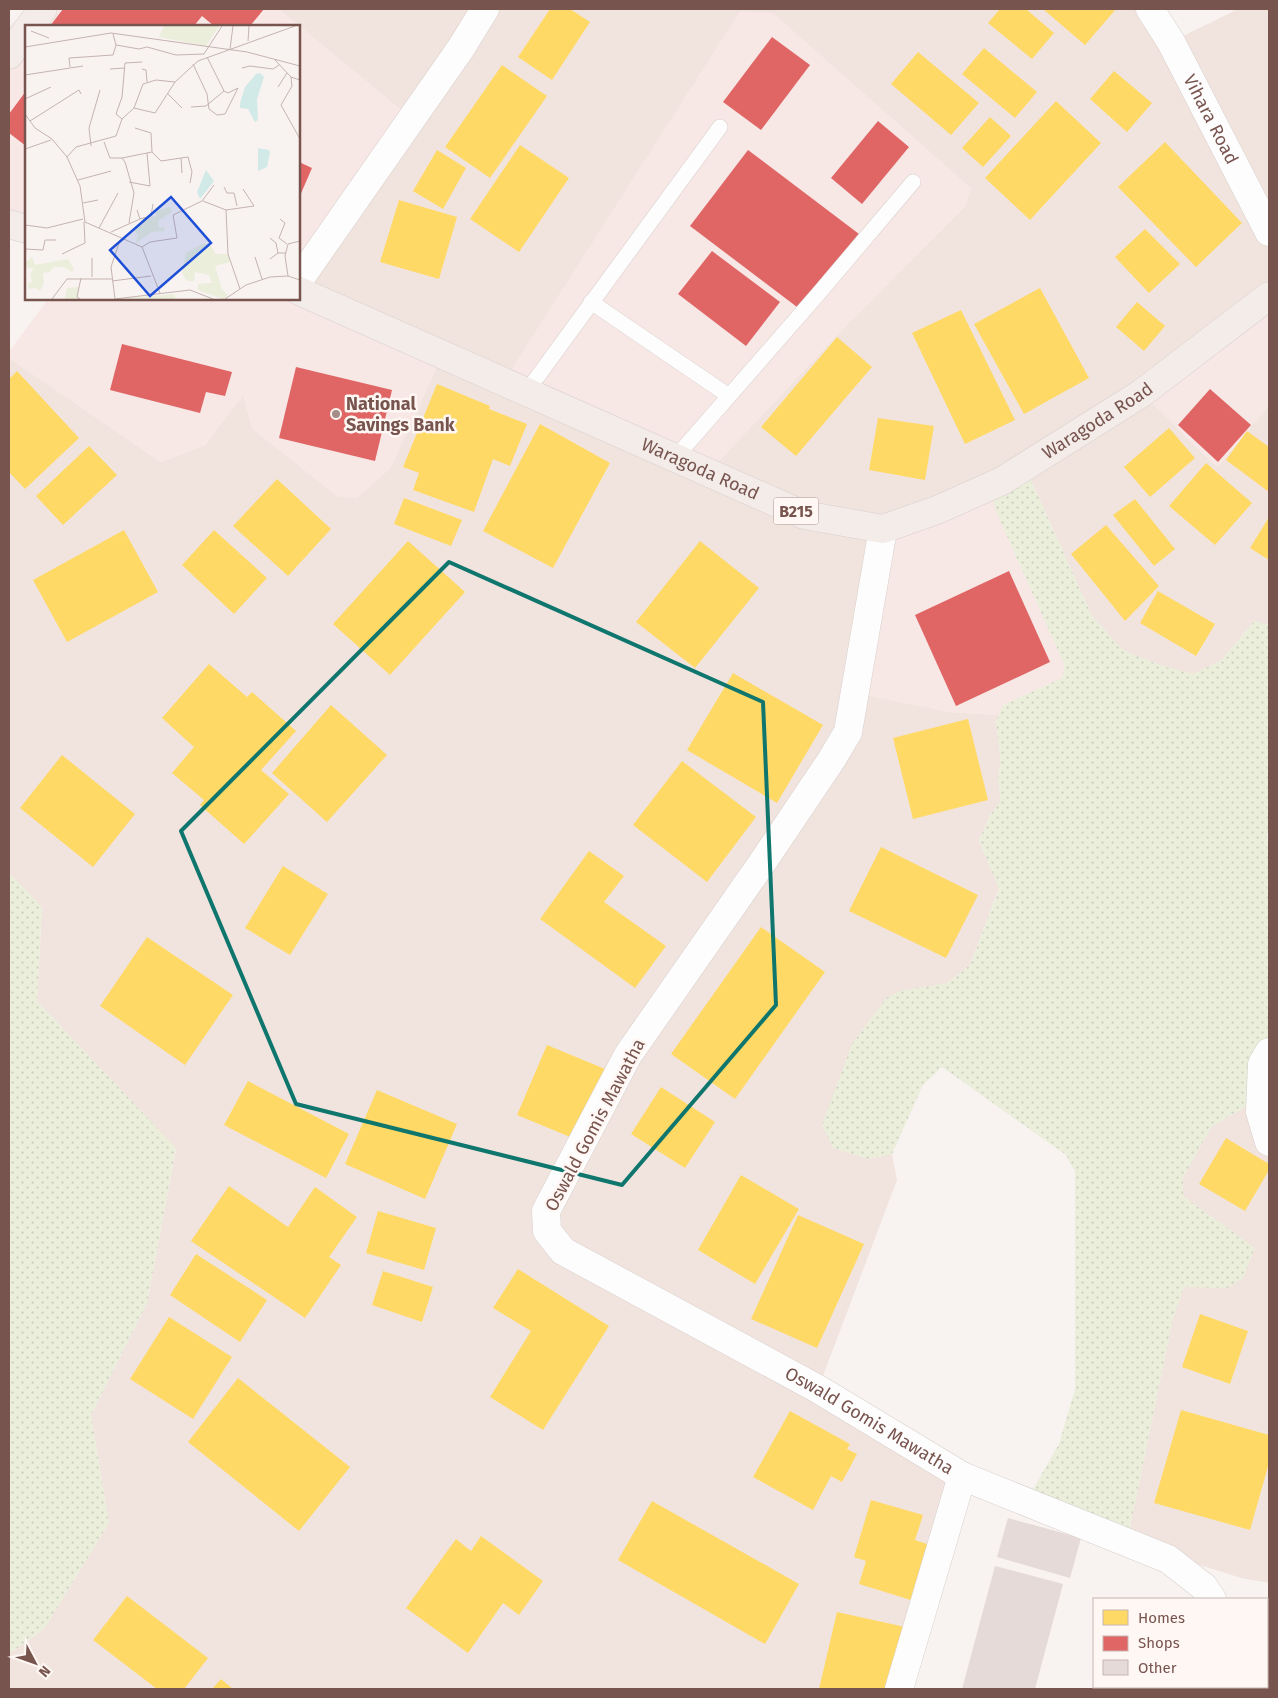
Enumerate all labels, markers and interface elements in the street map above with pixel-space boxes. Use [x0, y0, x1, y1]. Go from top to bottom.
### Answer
inset map [25, 25, 300, 300]
street label: Vihara Road [1179, 71, 1243, 168]
street label: Waragoda Road [1038, 378, 1157, 464]
place label: National Savings Bank [346, 393, 456, 436]
marker: National Savings Bank [330, 408, 342, 420]
street label: Waragoda Road [638, 433, 763, 505]
road number: B215 [774, 498, 818, 524]
street label: Oswald Gomis Mawatha [540, 1035, 650, 1215]
street label: Oswald Gomis Mawatha [781, 1362, 958, 1479]
legend [1093, 1598, 1268, 1688]
text: Homes [1138, 1609, 1185, 1627]
text: Shops [1138, 1634, 1180, 1652]
north arrow [10, 1638, 60, 1688]
text: Other [1138, 1659, 1177, 1677]
text: N [35, 1662, 54, 1680]

